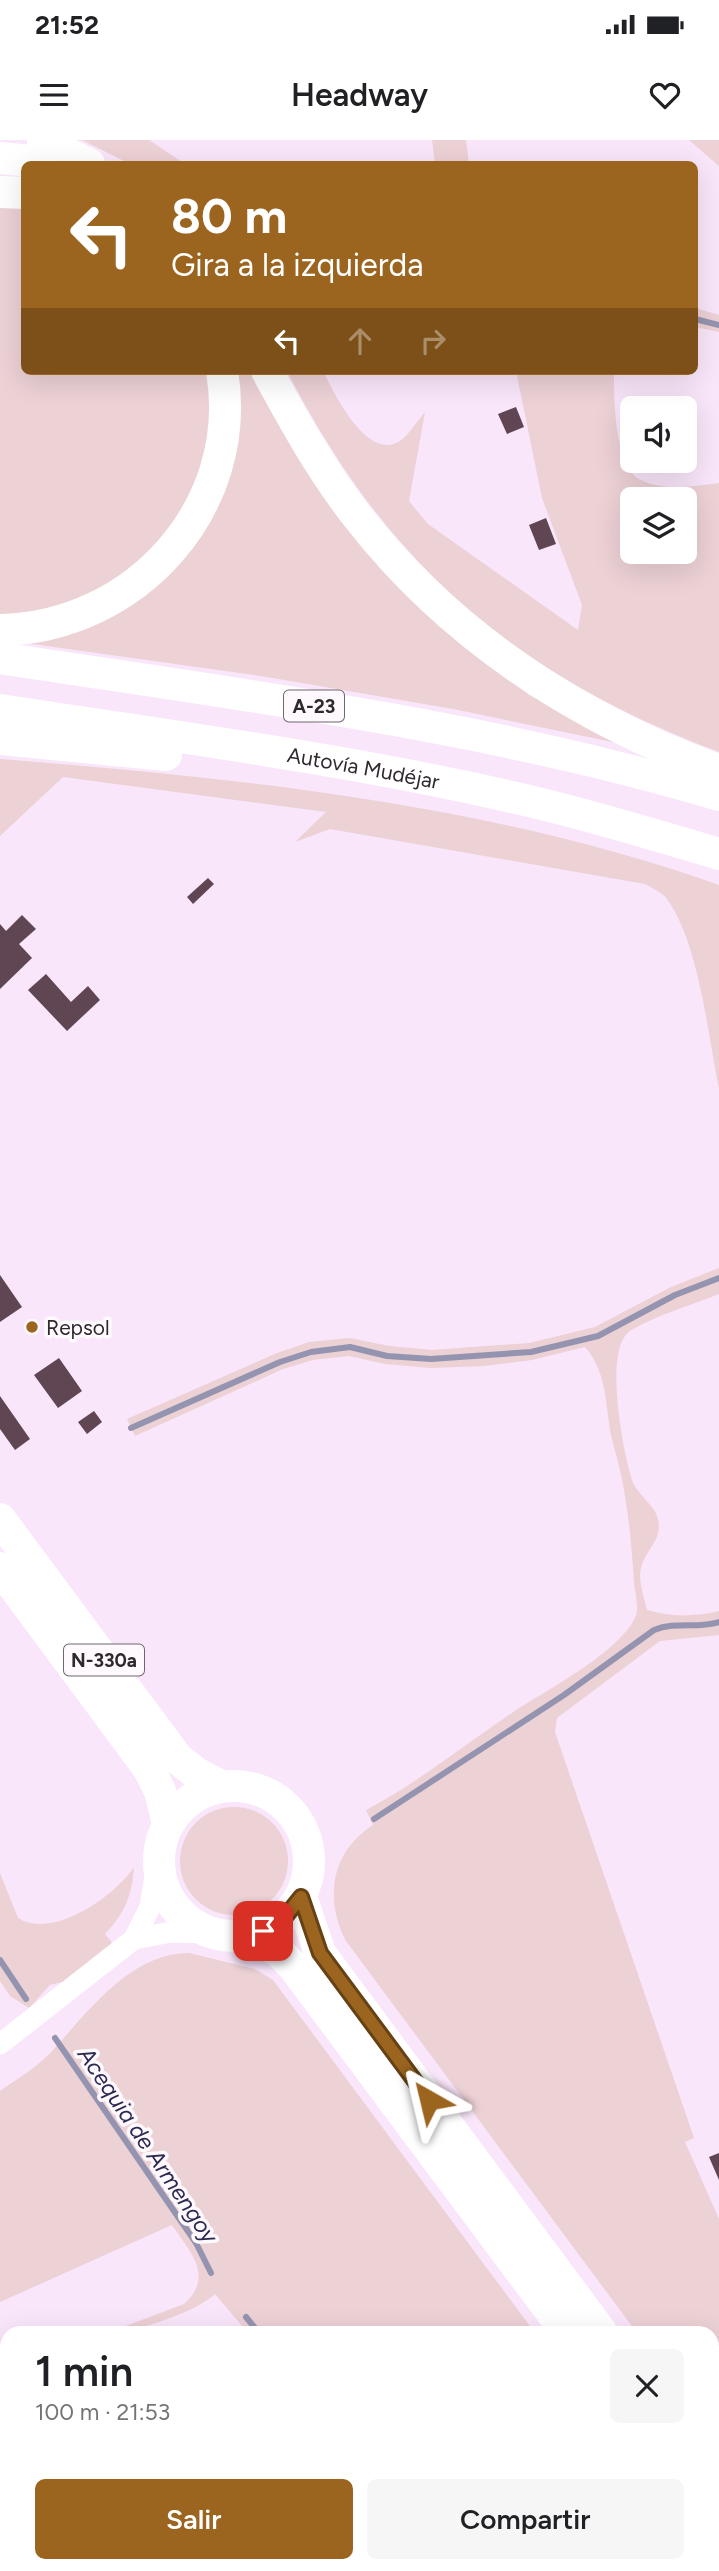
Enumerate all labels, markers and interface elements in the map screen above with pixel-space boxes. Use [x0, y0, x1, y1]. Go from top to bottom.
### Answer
text: 21:52 [35, 9, 99, 41]
icon: menu [35, 76, 73, 114]
text: Headway [291, 76, 428, 114]
icon: heart [646, 76, 684, 114]
text: 80 m [171, 186, 287, 245]
icon: left [56, 189, 147, 280]
text: Gira a la izquierda [171, 246, 424, 284]
icon: left [268, 322, 306, 360]
icon: ahead [341, 322, 379, 360]
icon: right [414, 322, 452, 360]
map controls [620, 396, 697, 564]
button: sound [620, 396, 697, 473]
button: layers [620, 487, 697, 564]
road number: A-23 [284, 691, 344, 722]
street label: Autovía Mudéjar [286, 741, 442, 794]
place label: Repsol [46, 1315, 110, 1340]
marker: Repsol [24, 1319, 40, 1335]
road number: N-330a [64, 1644, 144, 1676]
pin [233, 1901, 293, 1961]
icon: arrive [244, 1912, 282, 1950]
water label: Acequia de Armengoy [71, 2041, 225, 2249]
position arrow [392, 2063, 466, 2137]
text: 1 min [35, 2346, 133, 2397]
button: close [610, 2349, 684, 2423]
text: 100 m · 21:53 [35, 2398, 170, 2426]
button: Salir [35, 2479, 353, 2559]
button: Compartir [367, 2479, 684, 2559]

